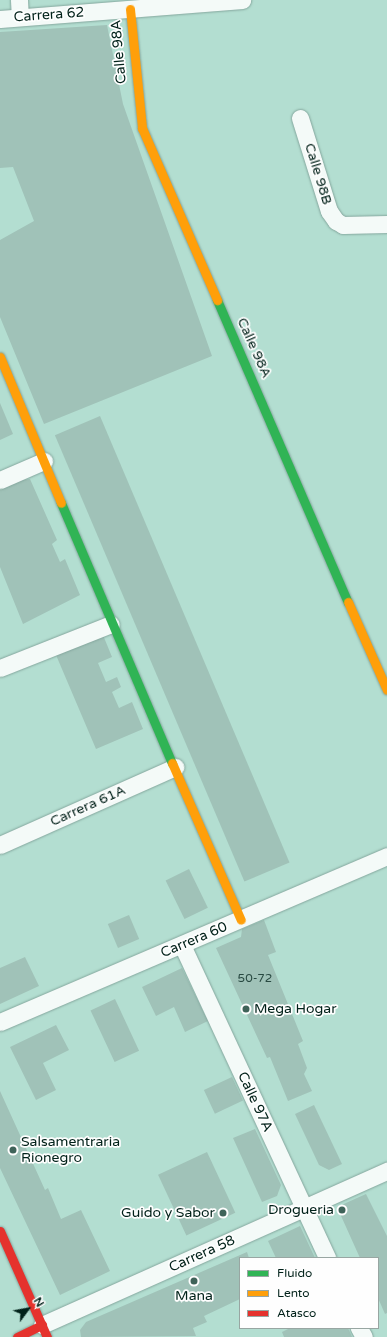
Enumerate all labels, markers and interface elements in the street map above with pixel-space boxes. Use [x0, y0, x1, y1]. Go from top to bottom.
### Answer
street label: Carrera 62 [13, 4, 85, 26]
street label: Calle 98A [108, 19, 130, 85]
street label: Calle 98B [301, 141, 335, 207]
street label: Calle 98A [233, 315, 275, 381]
street label: Carrera 61A [48, 782, 128, 830]
street label: Carrera 60 [158, 918, 230, 962]
house number: 50-72 [238, 972, 272, 986]
place label: Mega Hogar [254, 1001, 337, 1017]
marker: Mega Hogar [241, 1004, 251, 1014]
street label: Calle 97A [234, 1069, 276, 1135]
place label: Salsamentraria Rionegro [21, 1134, 120, 1166]
marker: Salsamentraria Rionegro [8, 1145, 18, 1155]
place label: Drogueria [268, 1202, 334, 1218]
place label: Guido y Sabor [121, 1205, 215, 1221]
marker: Drogueria [337, 1205, 347, 1215]
marker: Guido y Sabor [218, 1208, 228, 1218]
street label: Carrera 58 [166, 1232, 238, 1276]
legend [239, 1257, 379, 1329]
text: Fluido [277, 1266, 312, 1280]
marker: Mana [189, 1276, 199, 1286]
text: Lento [277, 1286, 310, 1300]
place label: Mana [175, 1288, 213, 1304]
north arrow [8, 1289, 48, 1329]
text: N [31, 1295, 46, 1310]
text: Atasco [277, 1306, 316, 1320]

